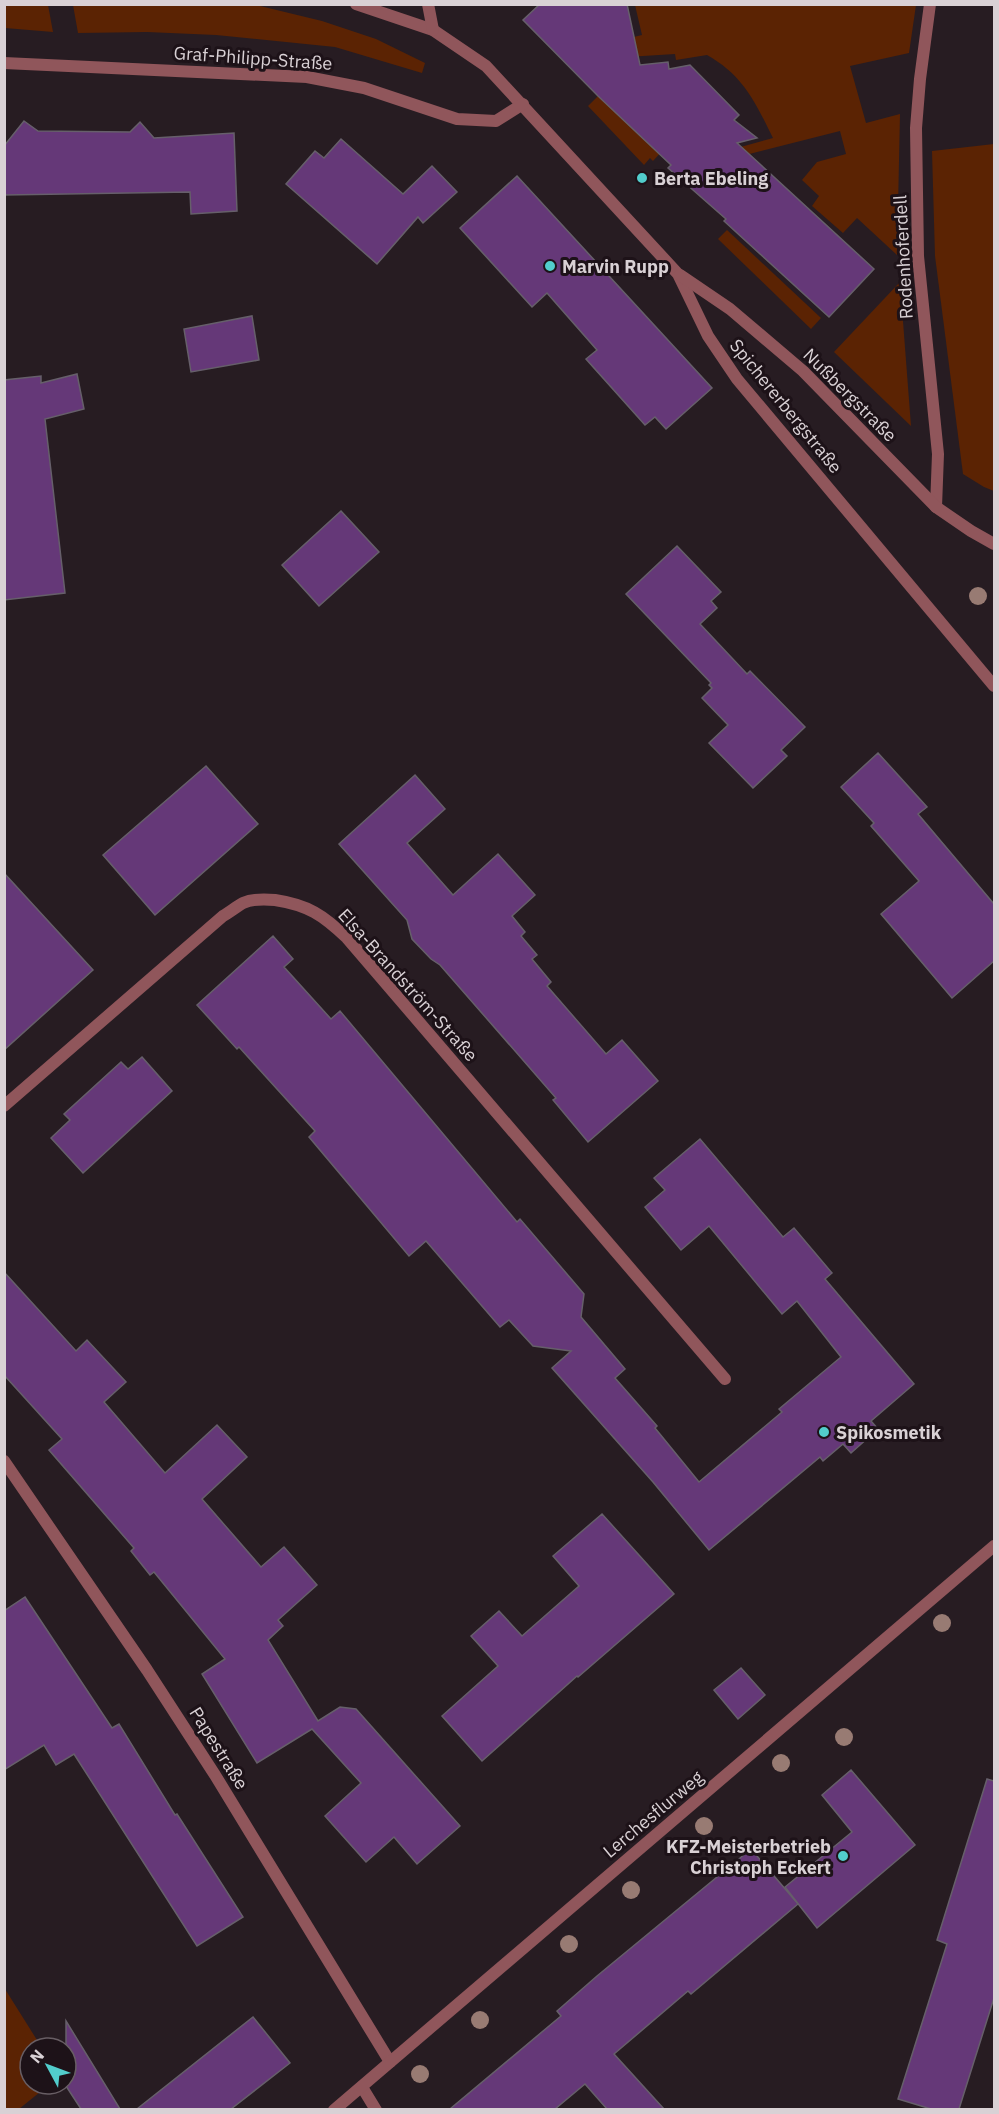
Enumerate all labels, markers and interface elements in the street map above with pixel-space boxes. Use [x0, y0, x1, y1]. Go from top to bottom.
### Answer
street label: Graf-Philipp-Straße [173, 41, 333, 75]
place label: Berta Ebeling [654, 167, 768, 190]
marker: Berta Ebeling [635, 171, 649, 185]
street label: Rodenhoferdell [888, 194, 918, 320]
place label: Marvin Rupp [562, 255, 669, 278]
marker: Marvin Rupp [543, 259, 557, 273]
street label: Spichererbergstraße [725, 334, 847, 478]
street label: Nußbergstraße [798, 343, 902, 447]
street label: Elsa-Brandström-Straße [333, 904, 483, 1066]
place label: Spikosmetik [836, 1421, 942, 1444]
marker: Spikosmetik [817, 1425, 831, 1439]
street label: Papestraße [185, 1702, 253, 1794]
street label: Lerchesflurweg [598, 1765, 708, 1863]
place label: KFZ-Meisterbetrieb Christoph Eckert [666, 1835, 831, 1879]
marker: KFZ-Meisterbetrieb Christoph Eckert [836, 1849, 850, 1863]
north arrow [18, 2036, 78, 2096]
text: N [25, 2045, 48, 2067]

